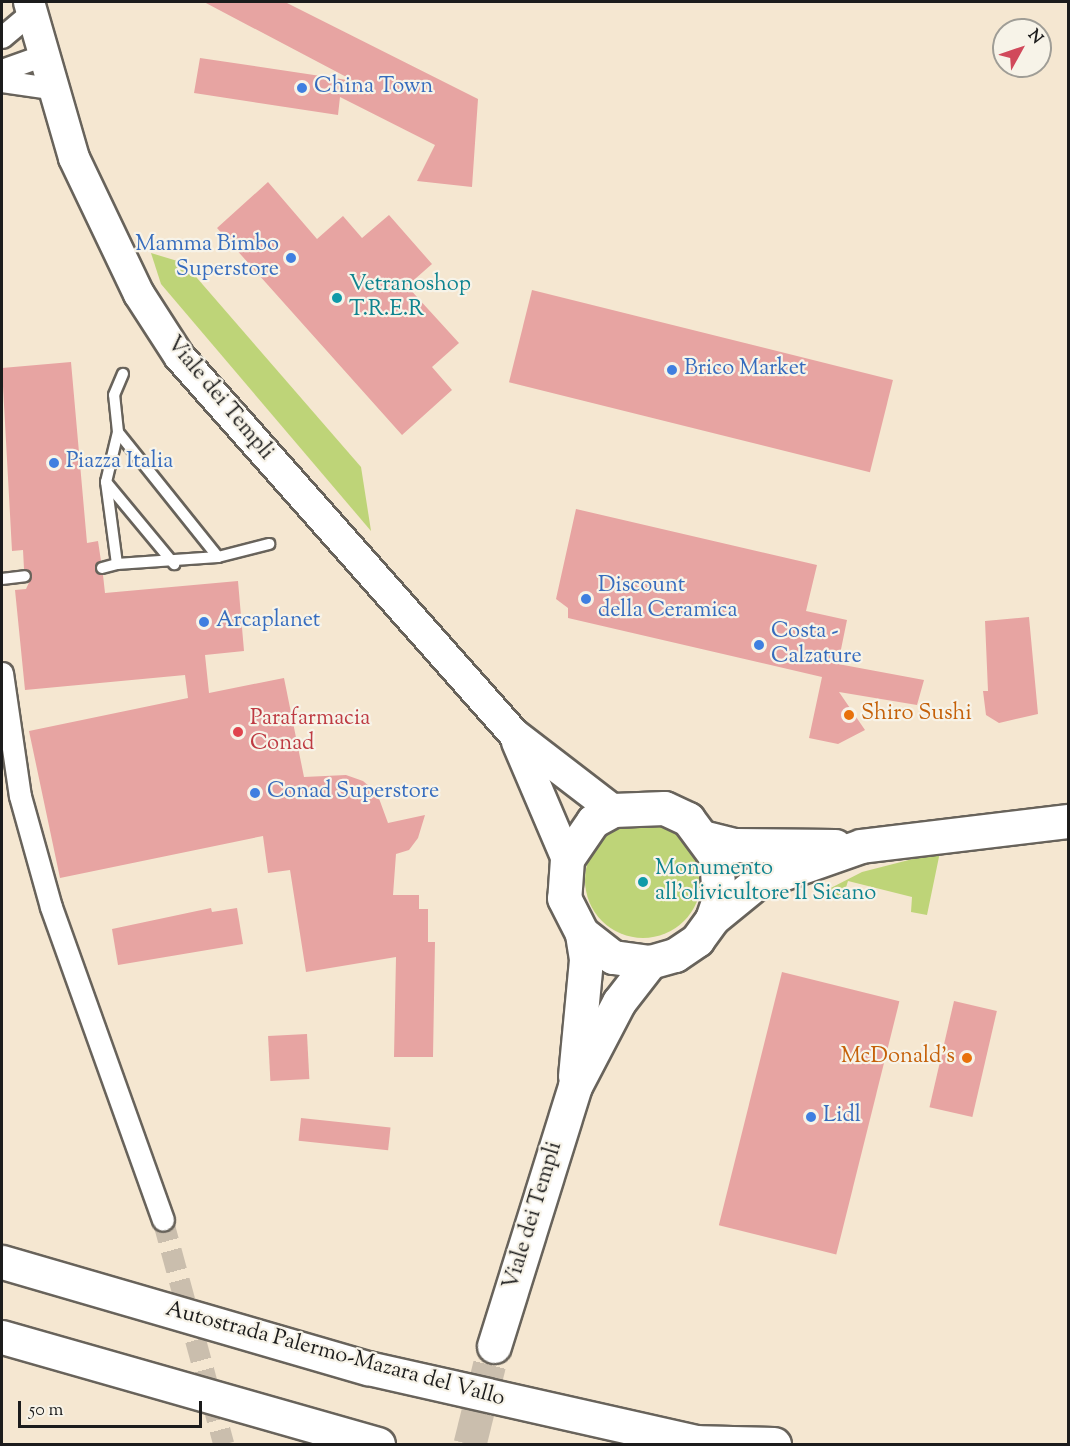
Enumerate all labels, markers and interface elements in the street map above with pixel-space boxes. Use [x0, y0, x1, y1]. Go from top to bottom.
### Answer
north arrow [992, 18, 1052, 78]
text: N [1022, 25, 1048, 50]
place label: China Town [314, 75, 433, 101]
marker: China Town [295, 81, 309, 95]
place label: Mamma Bimbo Superstore [135, 232, 279, 284]
marker: Mamma Bimbo Superstore [284, 251, 298, 265]
place label: Vetranoshop T.R.E.R [349, 272, 471, 324]
marker: Vetranoshop T.R.E.R [330, 291, 344, 305]
street label: Viale dei Templi [160, 332, 278, 466]
place label: Brico Market [684, 357, 806, 383]
marker: Brico Market [665, 363, 679, 377]
place label: Piazza Italia [66, 450, 173, 476]
marker: Piazza Italia [47, 456, 61, 470]
place label: Discount della Ceramica [598, 573, 738, 624]
marker: Discount della Ceramica [579, 592, 593, 606]
place label: Arcaplanet [216, 609, 320, 635]
marker: Arcaplanet [197, 615, 211, 629]
place label: Costa - Calzature [771, 619, 862, 670]
marker: Costa - Calzature [752, 638, 766, 652]
place label: Shiro Sushi [861, 702, 972, 728]
place label: Parafarmacia Conad [250, 706, 370, 758]
marker: Shiro Sushi [842, 708, 856, 722]
marker: Parafarmacia Conad [231, 725, 245, 739]
place label: Conad Superstore [267, 780, 439, 806]
marker: Conad Superstore [248, 786, 262, 800]
place label: Monumento all'olivicultore Il Sicano [655, 856, 876, 908]
marker: Monumento all'olivicultore Il Sicano [636, 875, 650, 889]
place label: McDonald's [841, 1045, 955, 1071]
marker: McDonald's [960, 1051, 974, 1065]
place label: Lidl [823, 1104, 861, 1130]
marker: Lidl [804, 1110, 818, 1124]
street label: Viale dei Templi [499, 1139, 569, 1293]
street label: Autostrada Palermo-Mazara del Vallo [162, 1297, 508, 1413]
scale bar [21, 1389, 206, 1427]
text: 50 m [29, 1398, 63, 1424]

